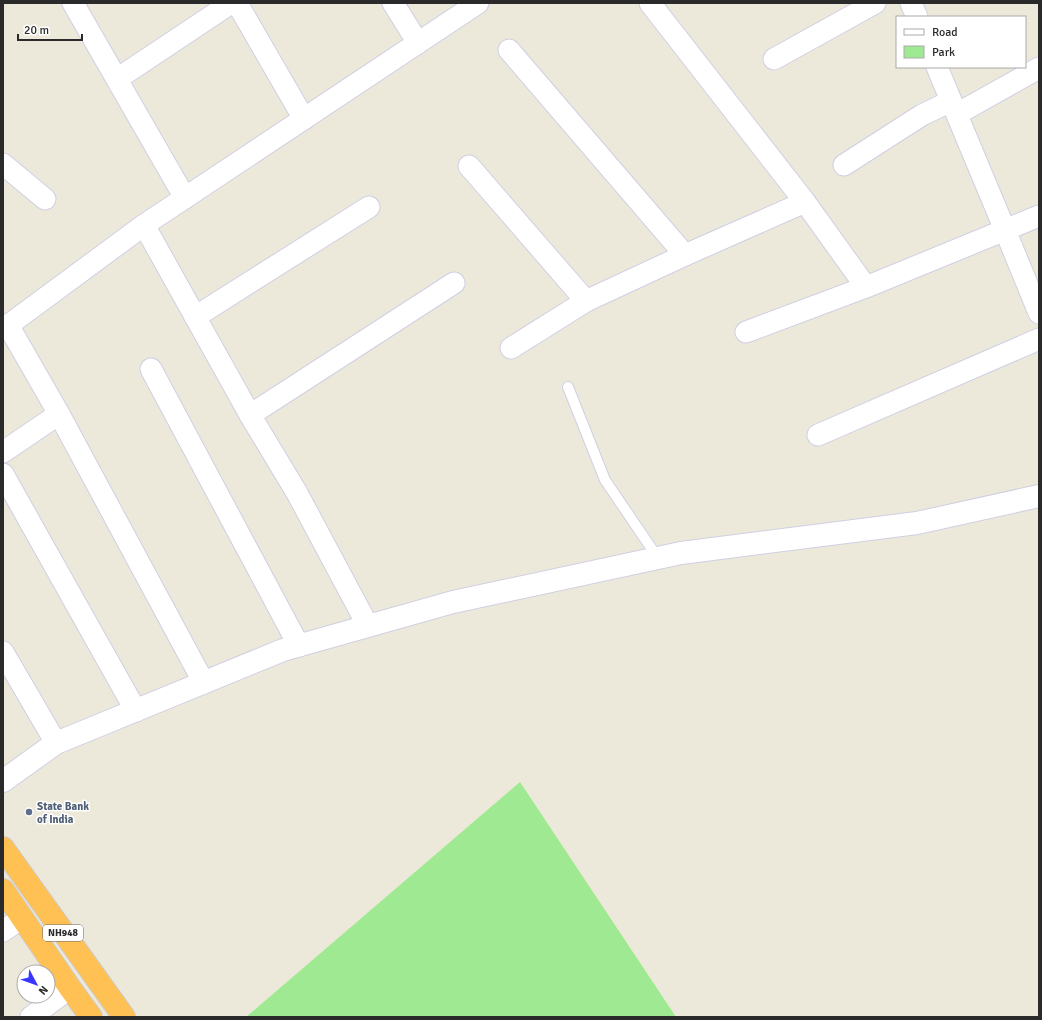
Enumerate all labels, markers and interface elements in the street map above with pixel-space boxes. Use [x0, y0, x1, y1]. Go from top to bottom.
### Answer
scale bar [18, 16, 82, 42]
legend [896, 16, 1026, 68]
text: 20 m [24, 23, 49, 38]
text: Road [932, 25, 958, 40]
text: Park [932, 45, 955, 60]
place label: State Bank of India [37, 800, 89, 826]
marker: State Bank of India [24, 807, 34, 817]
road number: NH948 [43, 925, 83, 941]
north arrow [16, 964, 56, 1004]
text: N [36, 983, 51, 997]

